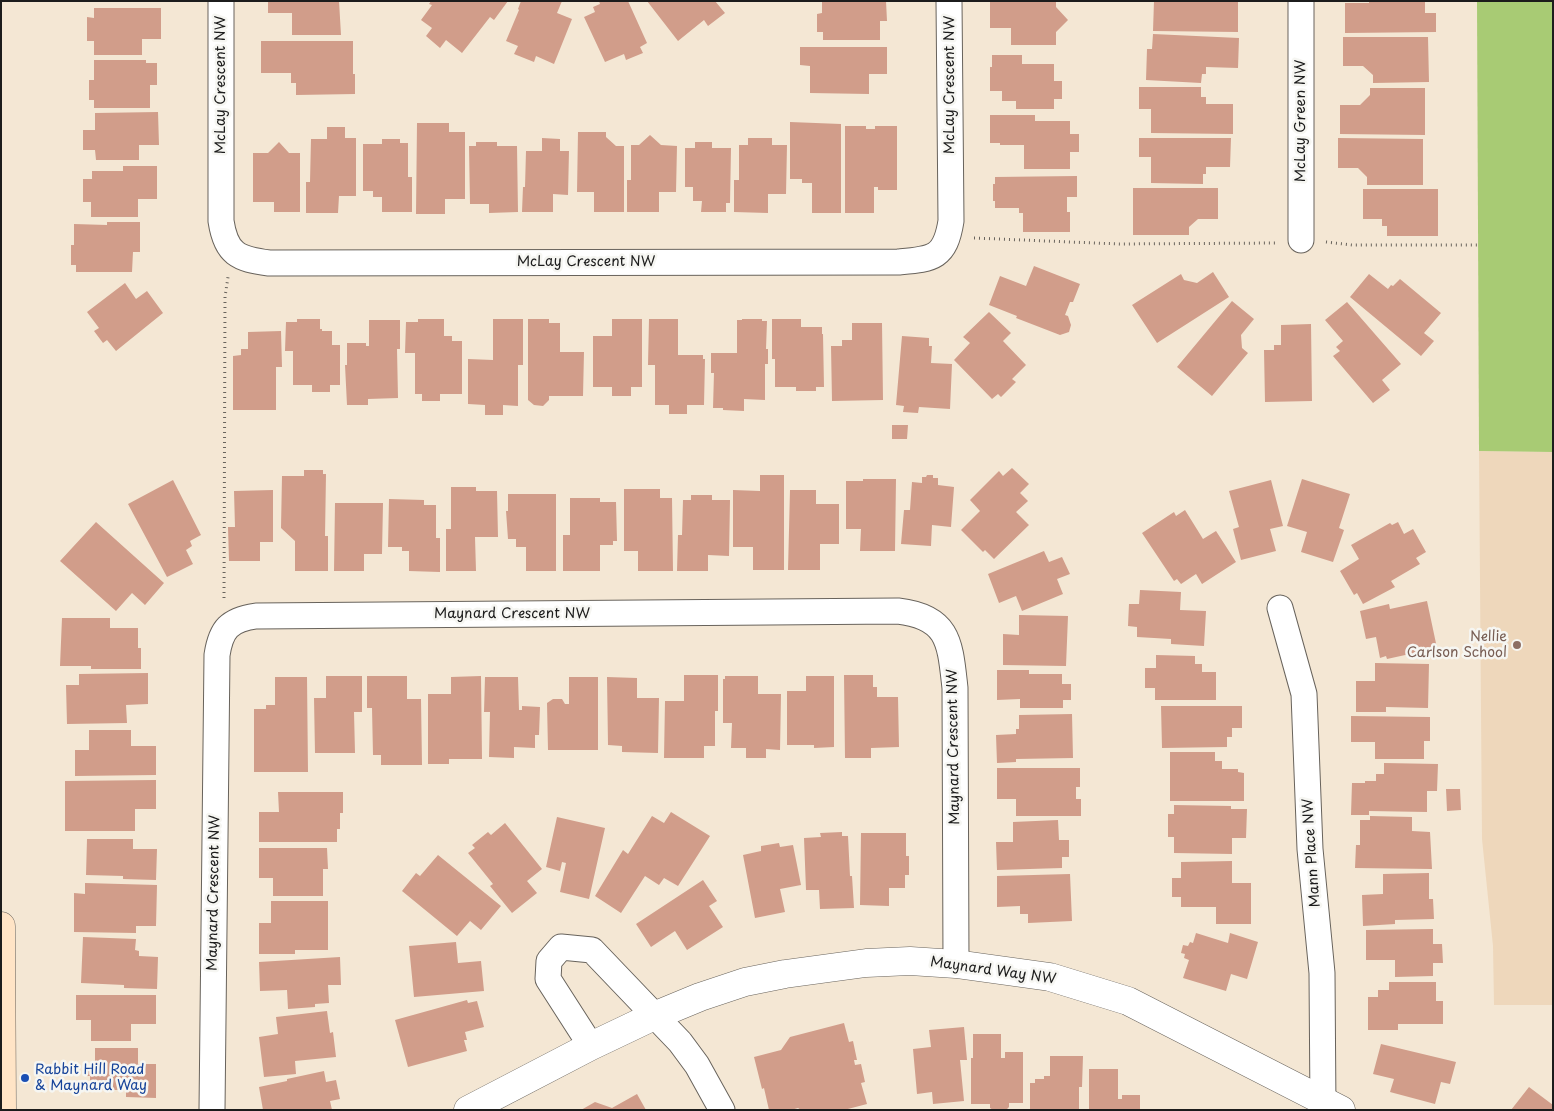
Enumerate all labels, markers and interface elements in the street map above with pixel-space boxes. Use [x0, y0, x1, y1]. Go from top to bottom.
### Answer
street label: McLay Crescent NW [213, 16, 229, 154]
street label: McLay Crescent NW [942, 16, 958, 154]
street label: McLay Green NW [1293, 60, 1309, 182]
street label: McLay Crescent NW [517, 254, 655, 270]
street label: Maynard Crescent NW [434, 606, 590, 622]
place label: Nellie Carlson School [1407, 629, 1507, 662]
marker: Nellie Carlson School [1511, 639, 1523, 651]
street label: Maynard Crescent NW [944, 669, 964, 825]
street label: Mann Place NW [1300, 798, 1324, 908]
street label: Maynard Crescent NW [204, 815, 224, 971]
street label: Maynard Way NW [929, 954, 1057, 988]
place label: Rabbit Hill Road & Maynard Way [35, 1062, 147, 1094]
marker: Rabbit Hill Road & Maynard Way [19, 1072, 31, 1084]

